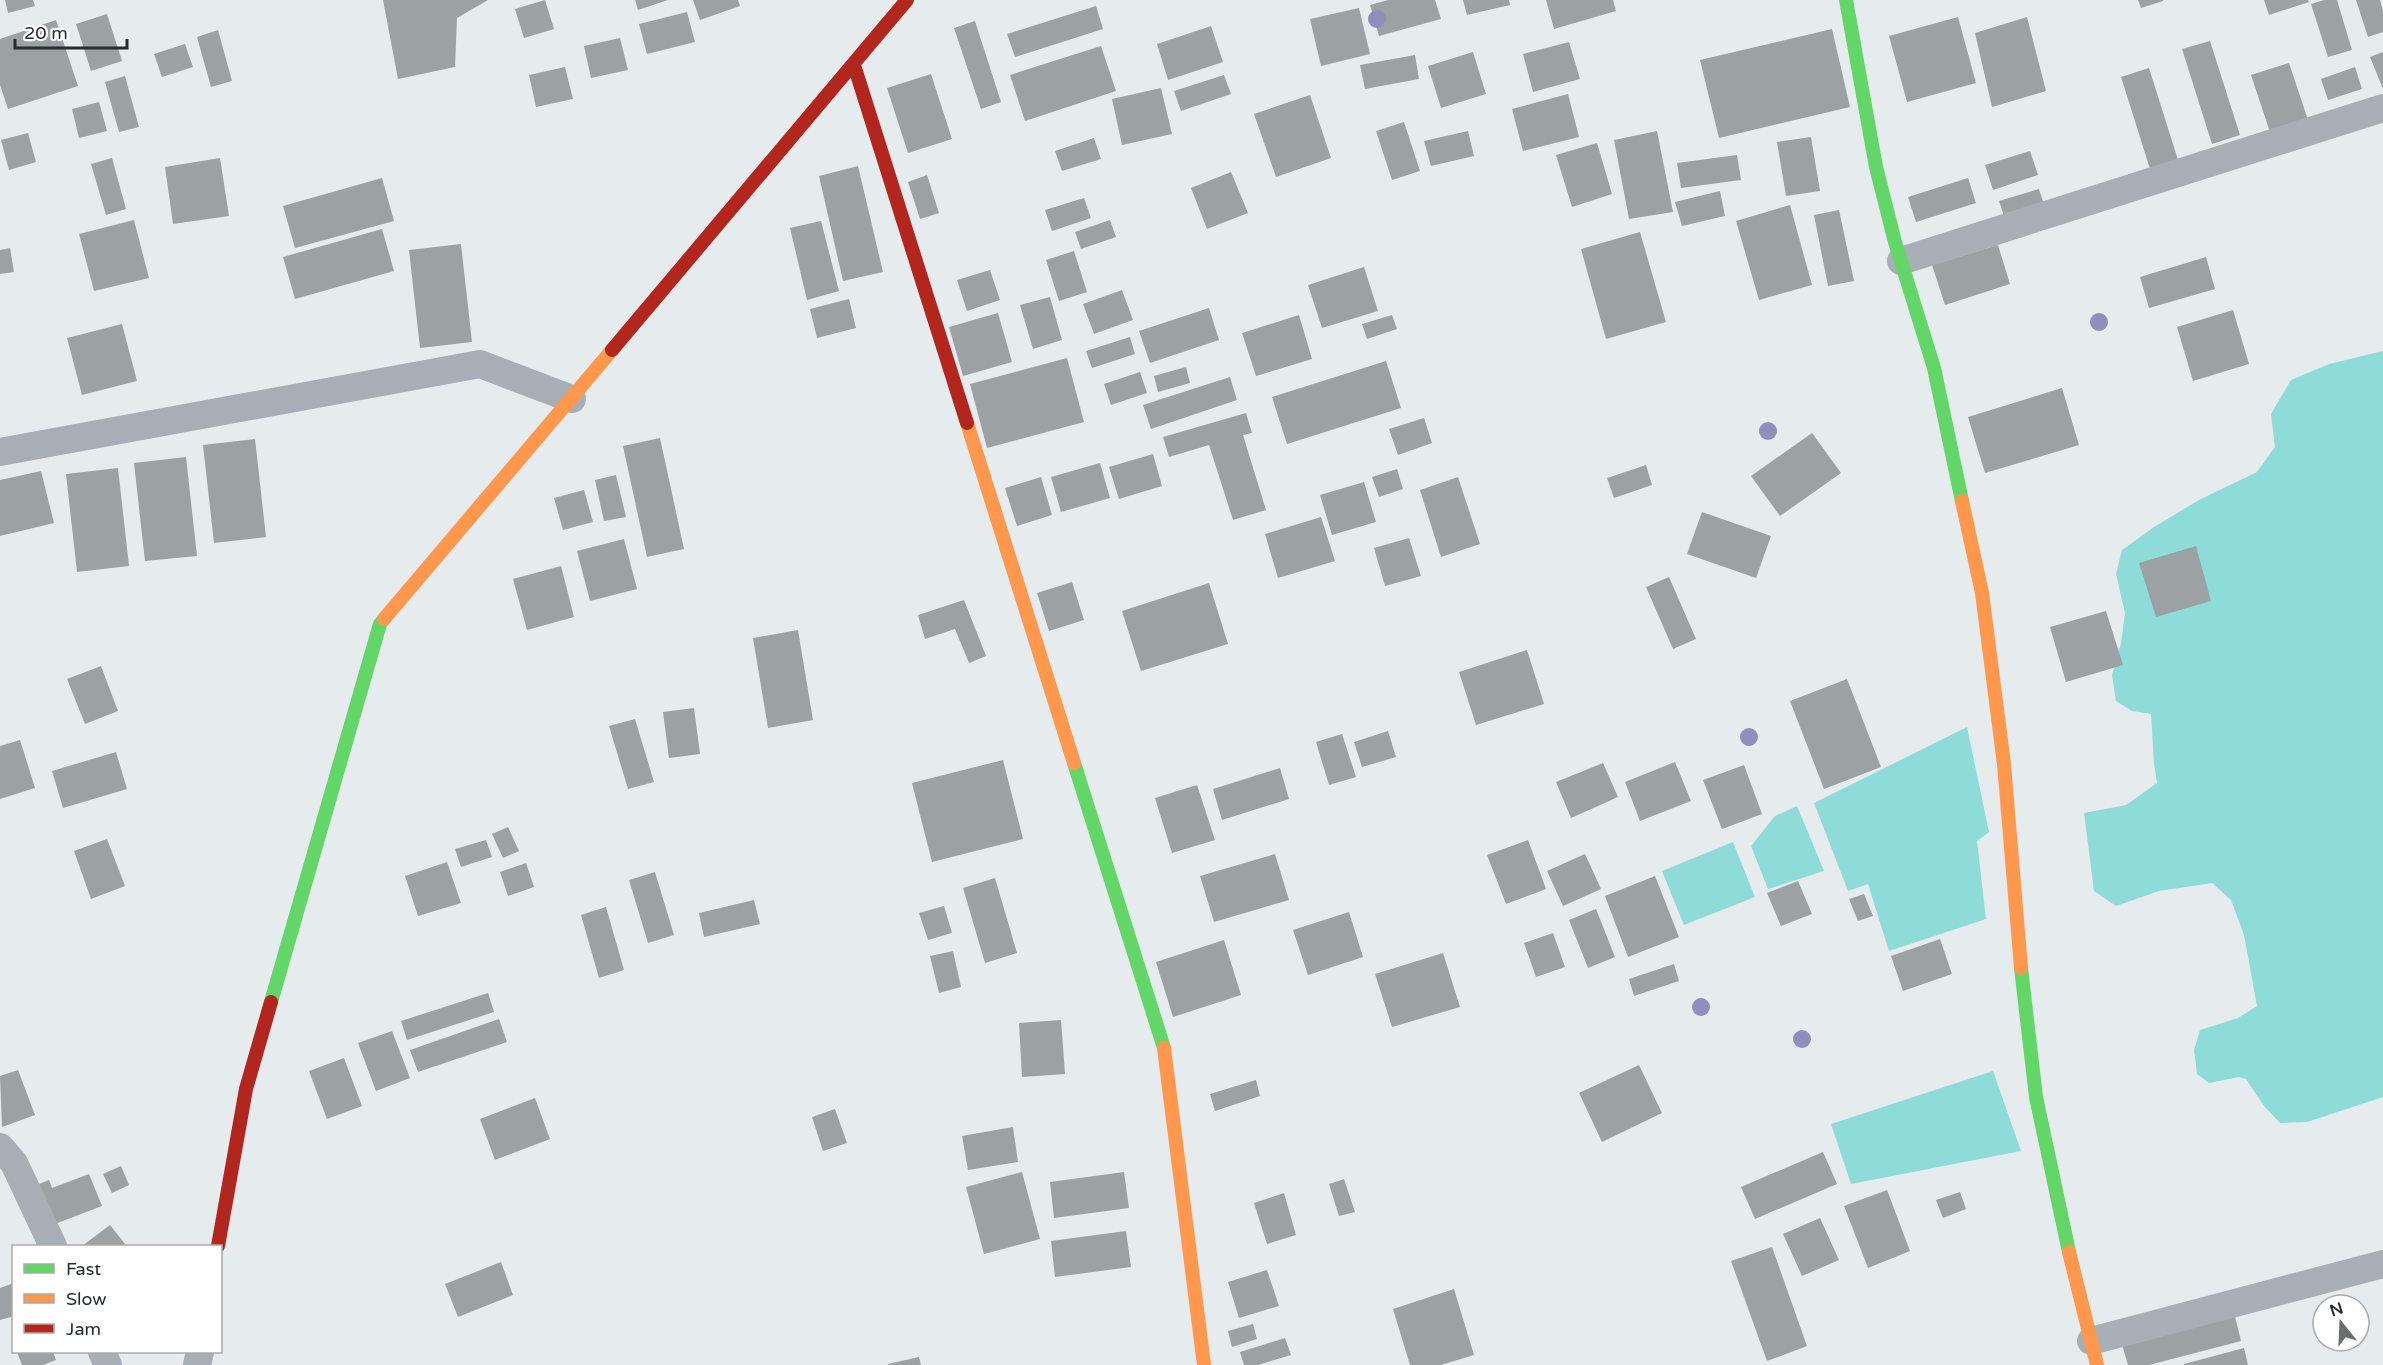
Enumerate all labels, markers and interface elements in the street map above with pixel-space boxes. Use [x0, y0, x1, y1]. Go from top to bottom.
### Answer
scale bar [15, 12, 128, 50]
text: 20 m [24, 22, 68, 44]
legend [12, 1245, 222, 1353]
text: Fast [66, 1258, 101, 1280]
text: Slow [66, 1288, 107, 1310]
north arrow [2311, 1293, 2371, 1353]
text: N [2327, 1298, 2346, 1321]
text: Jam [66, 1318, 101, 1340]

